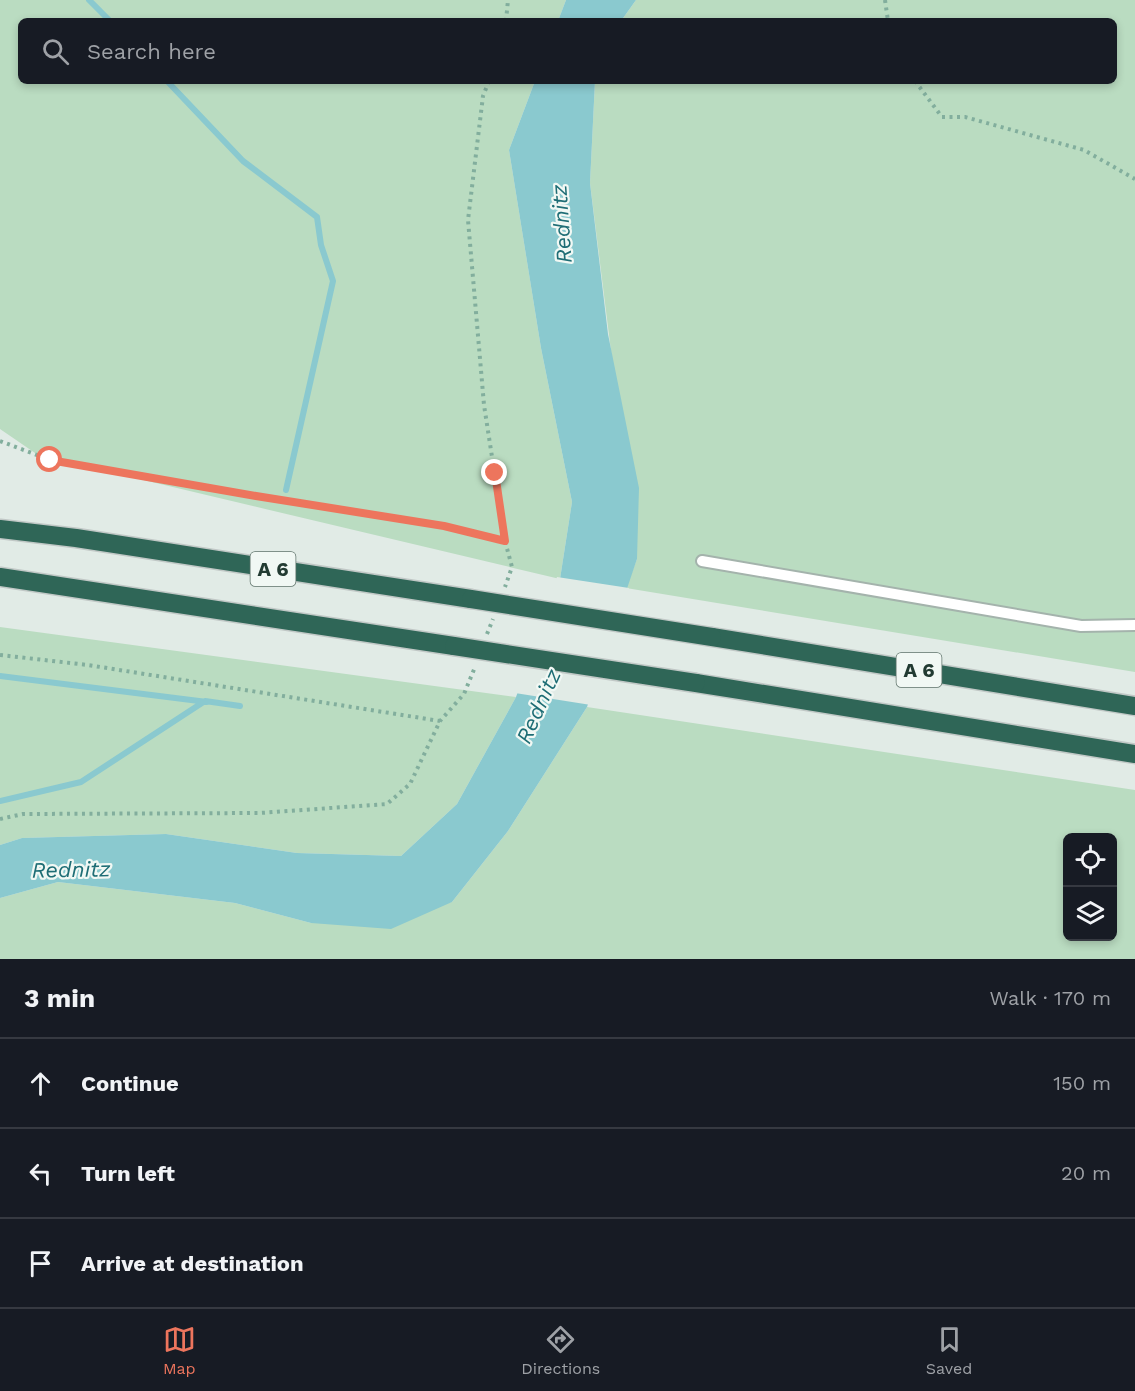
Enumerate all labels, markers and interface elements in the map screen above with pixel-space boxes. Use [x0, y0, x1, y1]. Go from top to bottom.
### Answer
search box [18, 18, 1117, 84]
icon: search [39, 35, 72, 68]
text: Search here [87, 39, 216, 64]
water label: Rednitz [546, 183, 577, 264]
route start [36, 446, 62, 472]
route end [481, 459, 507, 485]
road number: A 6 [250, 552, 296, 586]
road number: A 6 [896, 653, 942, 687]
water label: Rednitz [511, 665, 566, 747]
map controls [1063, 833, 1117, 941]
button: locate [1063, 833, 1117, 887]
water label: Rednitz [31, 856, 111, 883]
button: layers [1063, 887, 1117, 941]
text: 3 min [24, 983, 95, 1013]
text: Walk · 170 m [990, 986, 1111, 1010]
icon: ahead [24, 1067, 57, 1100]
text: Continue [81, 1071, 179, 1096]
text: 150 m [1053, 1071, 1111, 1095]
icon: left [24, 1157, 57, 1190]
text: Turn left [81, 1161, 175, 1186]
text: 20 m [1061, 1161, 1111, 1185]
icon: arrive [24, 1247, 57, 1280]
text: Arrive at destination [81, 1251, 304, 1276]
tab: Map [163, 1323, 196, 1378]
tab: Directions [521, 1323, 600, 1378]
tab: Saved [926, 1323, 972, 1378]

